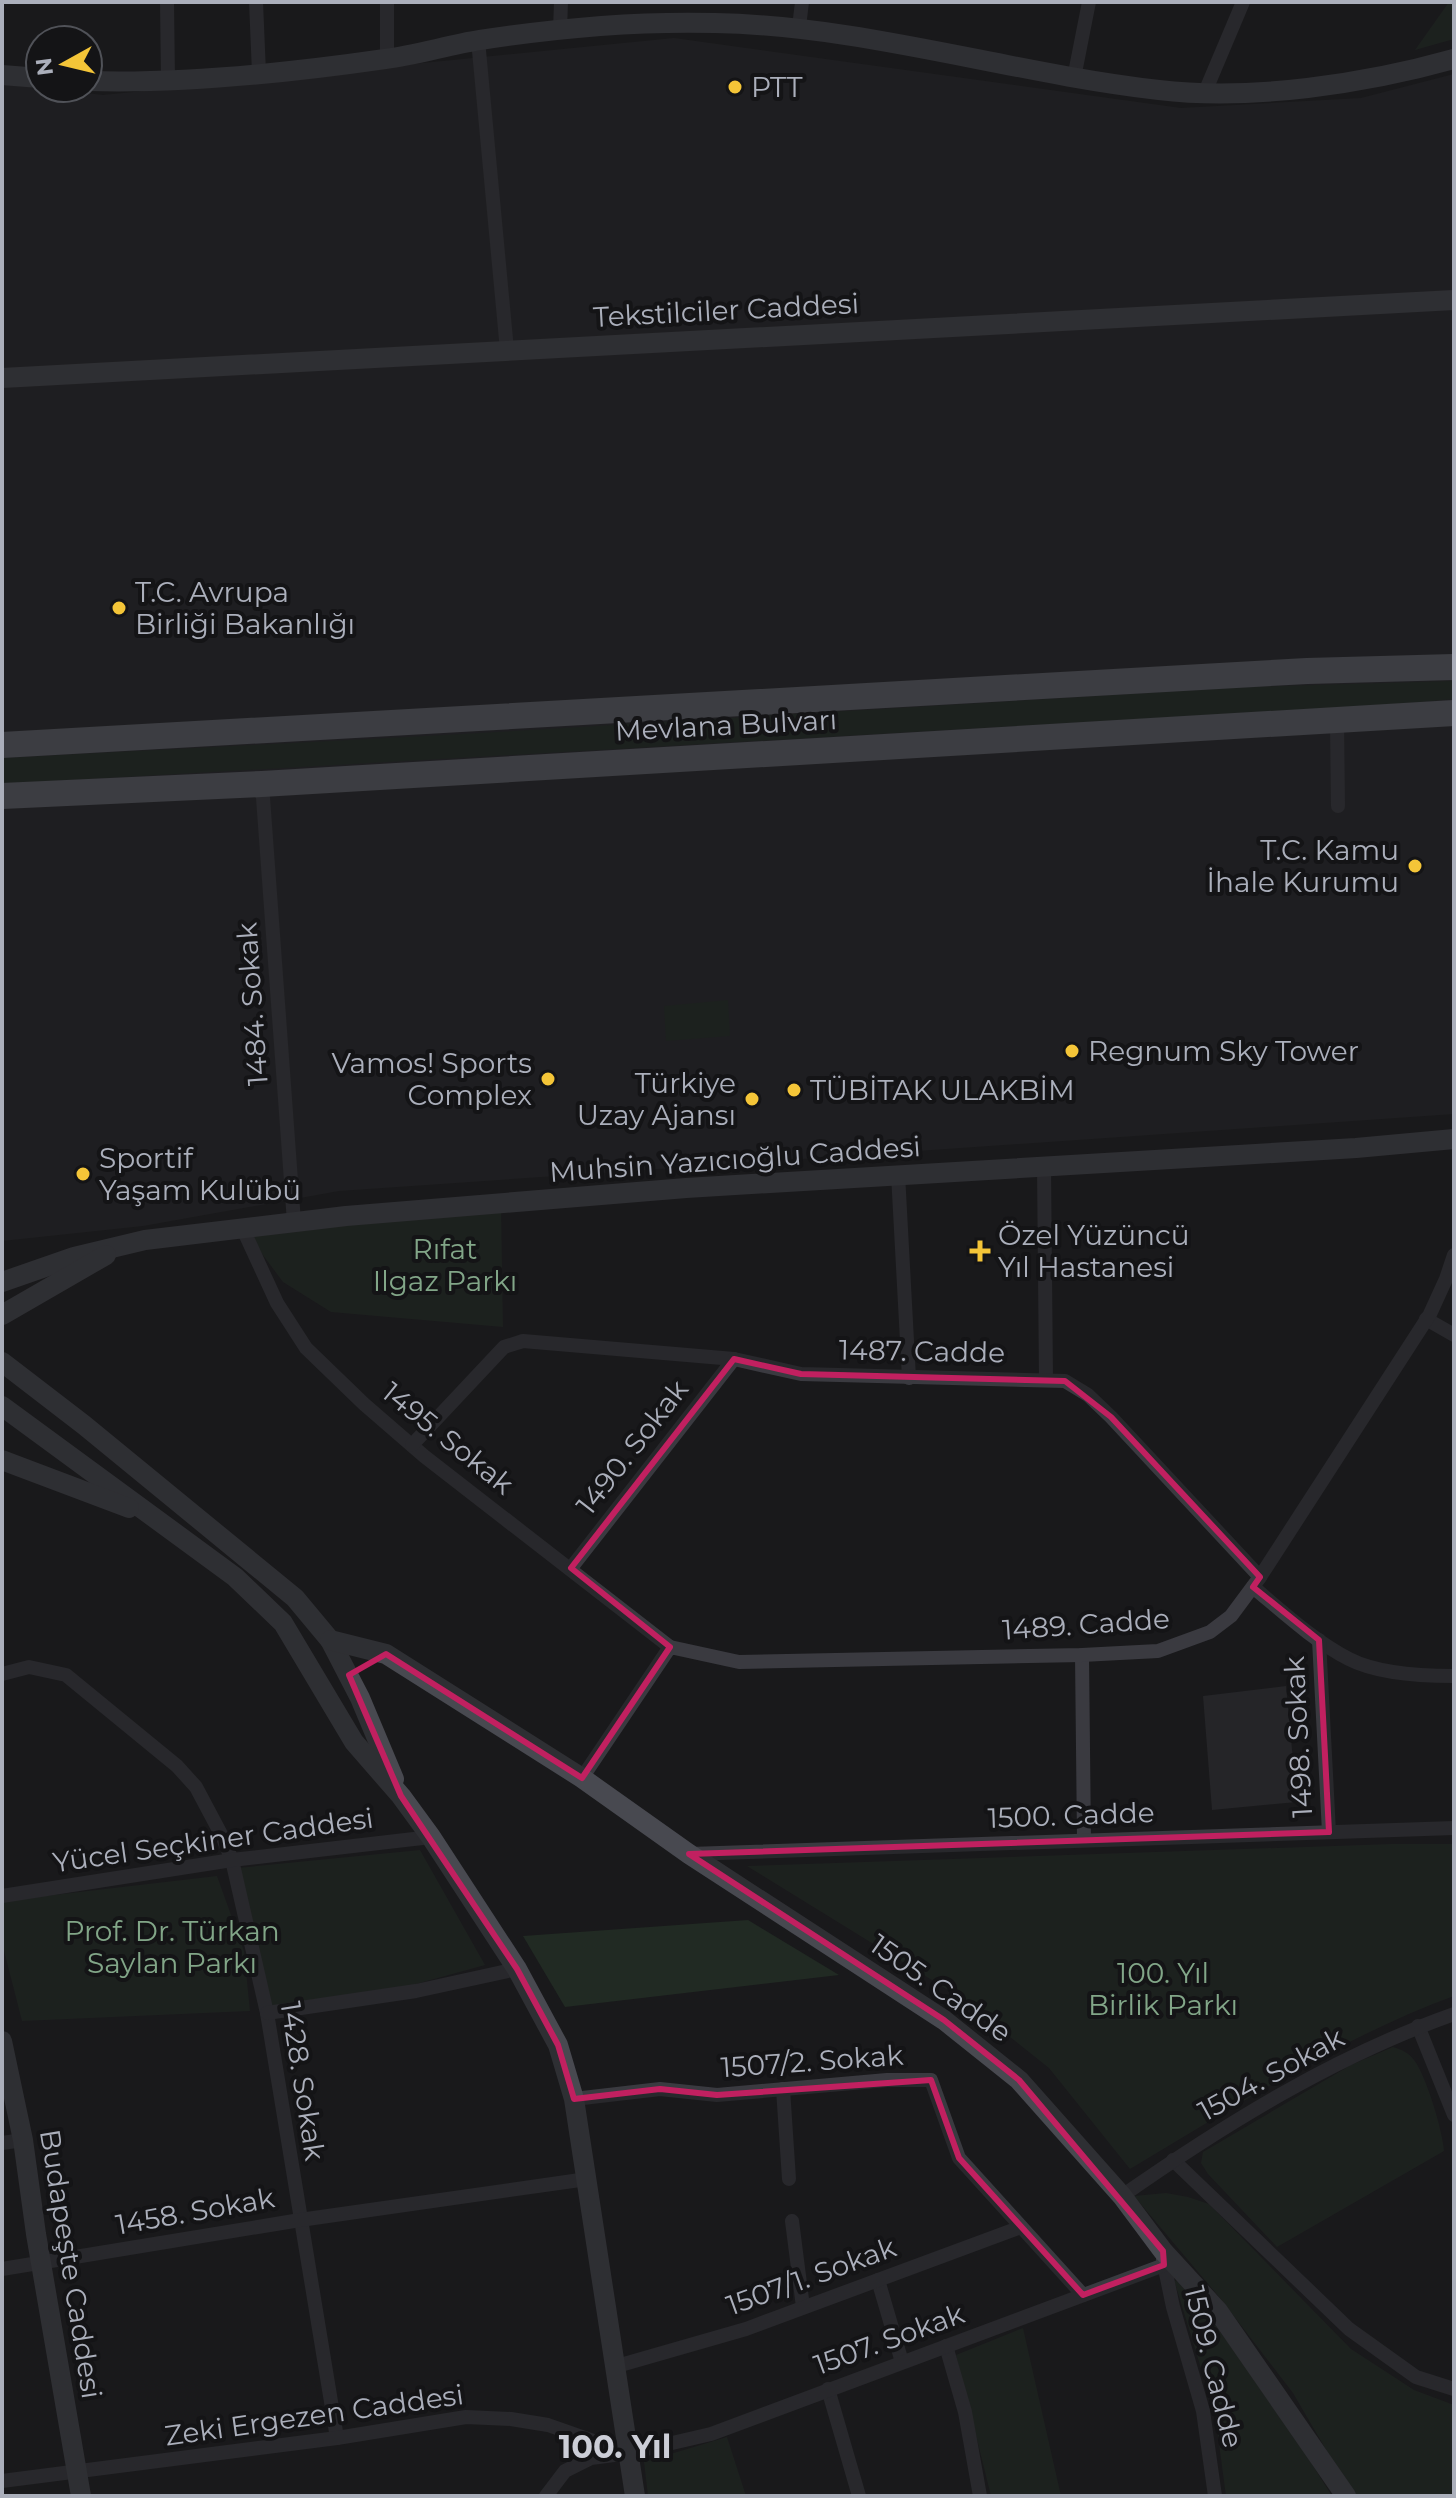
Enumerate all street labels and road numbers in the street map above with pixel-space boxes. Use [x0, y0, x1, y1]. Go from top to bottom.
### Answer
street label: Tekstilciler Caddesi [592, 286, 860, 334]
street label: Mevlana Bulvarı [614, 702, 838, 748]
street label: 1484. Sokak [229, 921, 275, 1087]
street label: Muhsin Yazıcıoğlu Caddesi [548, 1129, 922, 1189]
street label: 1487. Cadde [839, 1333, 1005, 1369]
street label: 1490. Sokak [569, 1373, 695, 1521]
street label: 1495. Sokak [375, 1375, 521, 1501]
street label: 1489. Cadde [1001, 1601, 1171, 1647]
street label: 1498. Sokak [1277, 1655, 1319, 1818]
street label: 1500. Cadde [987, 1795, 1155, 1835]
street label: Yücel Seçkiner Caddesi [50, 1801, 376, 1879]
street label: 1505. Cadde [864, 1927, 1018, 2049]
street label: 1428. Sokak [274, 1999, 332, 2163]
street label: 1504. Sokak [1192, 2020, 1350, 2128]
street label: 1507/2. Sokak [720, 2038, 905, 2084]
street label: Budapeşte Caddesi [33, 2127, 109, 2401]
street label: 1458. Sokak [113, 2180, 277, 2242]
street label: 1507/1. Sokak [722, 2230, 901, 2322]
street label: 1509. Cadde [1177, 2283, 1251, 2451]
street label: 1507. Sokak [809, 2296, 969, 2382]
street label: Zeki Ergezen Caddesi [162, 2377, 466, 2453]

